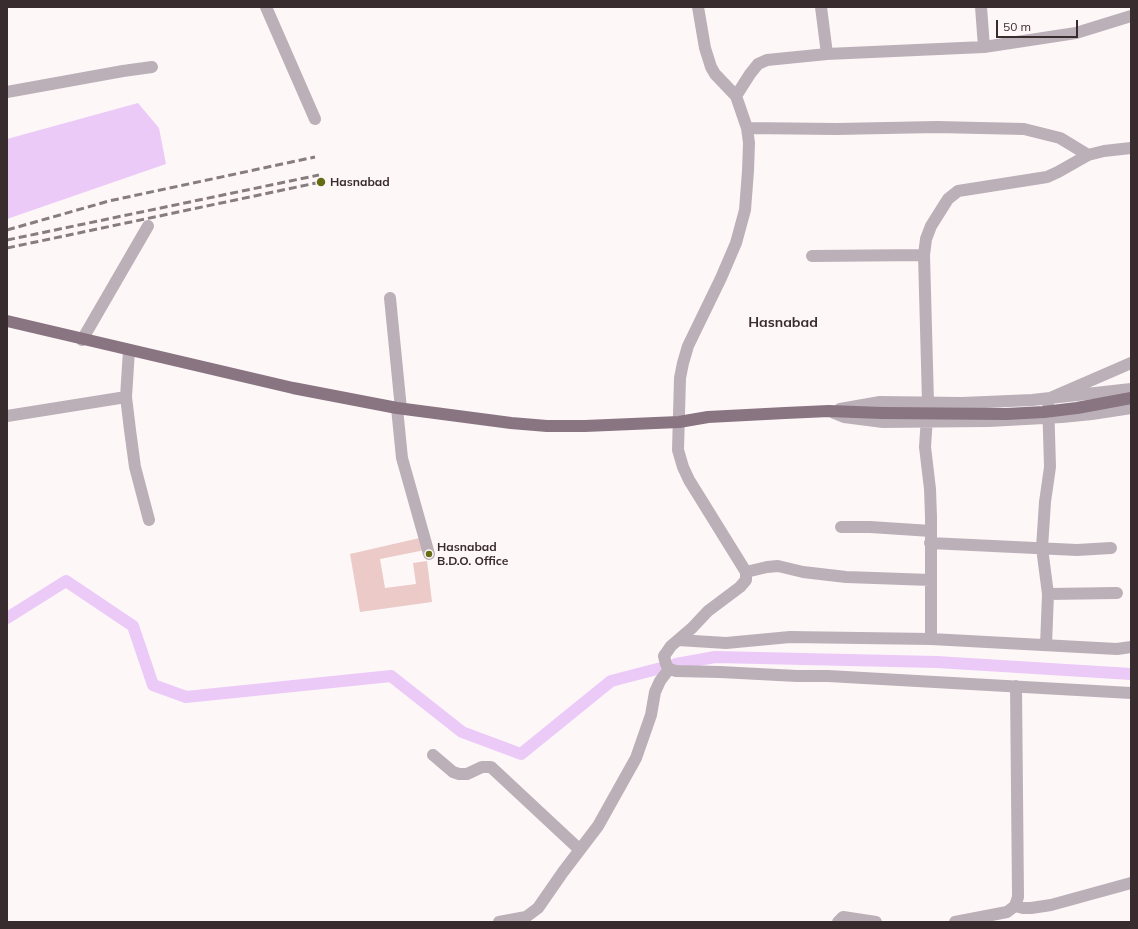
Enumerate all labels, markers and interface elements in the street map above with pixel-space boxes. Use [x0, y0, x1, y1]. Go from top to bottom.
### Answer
scale bar [998, 12, 1080, 38]
text: 50 m [1003, 19, 1031, 34]
place label: Hasnabad [330, 175, 390, 189]
marker: Hasnabad [315, 176, 327, 188]
district label: Hasnabad [748, 315, 818, 331]
place label: Hasnabad B.D.O. Office [437, 540, 508, 568]
marker: Hasnabad B.D.O. Office [424, 549, 434, 559]

